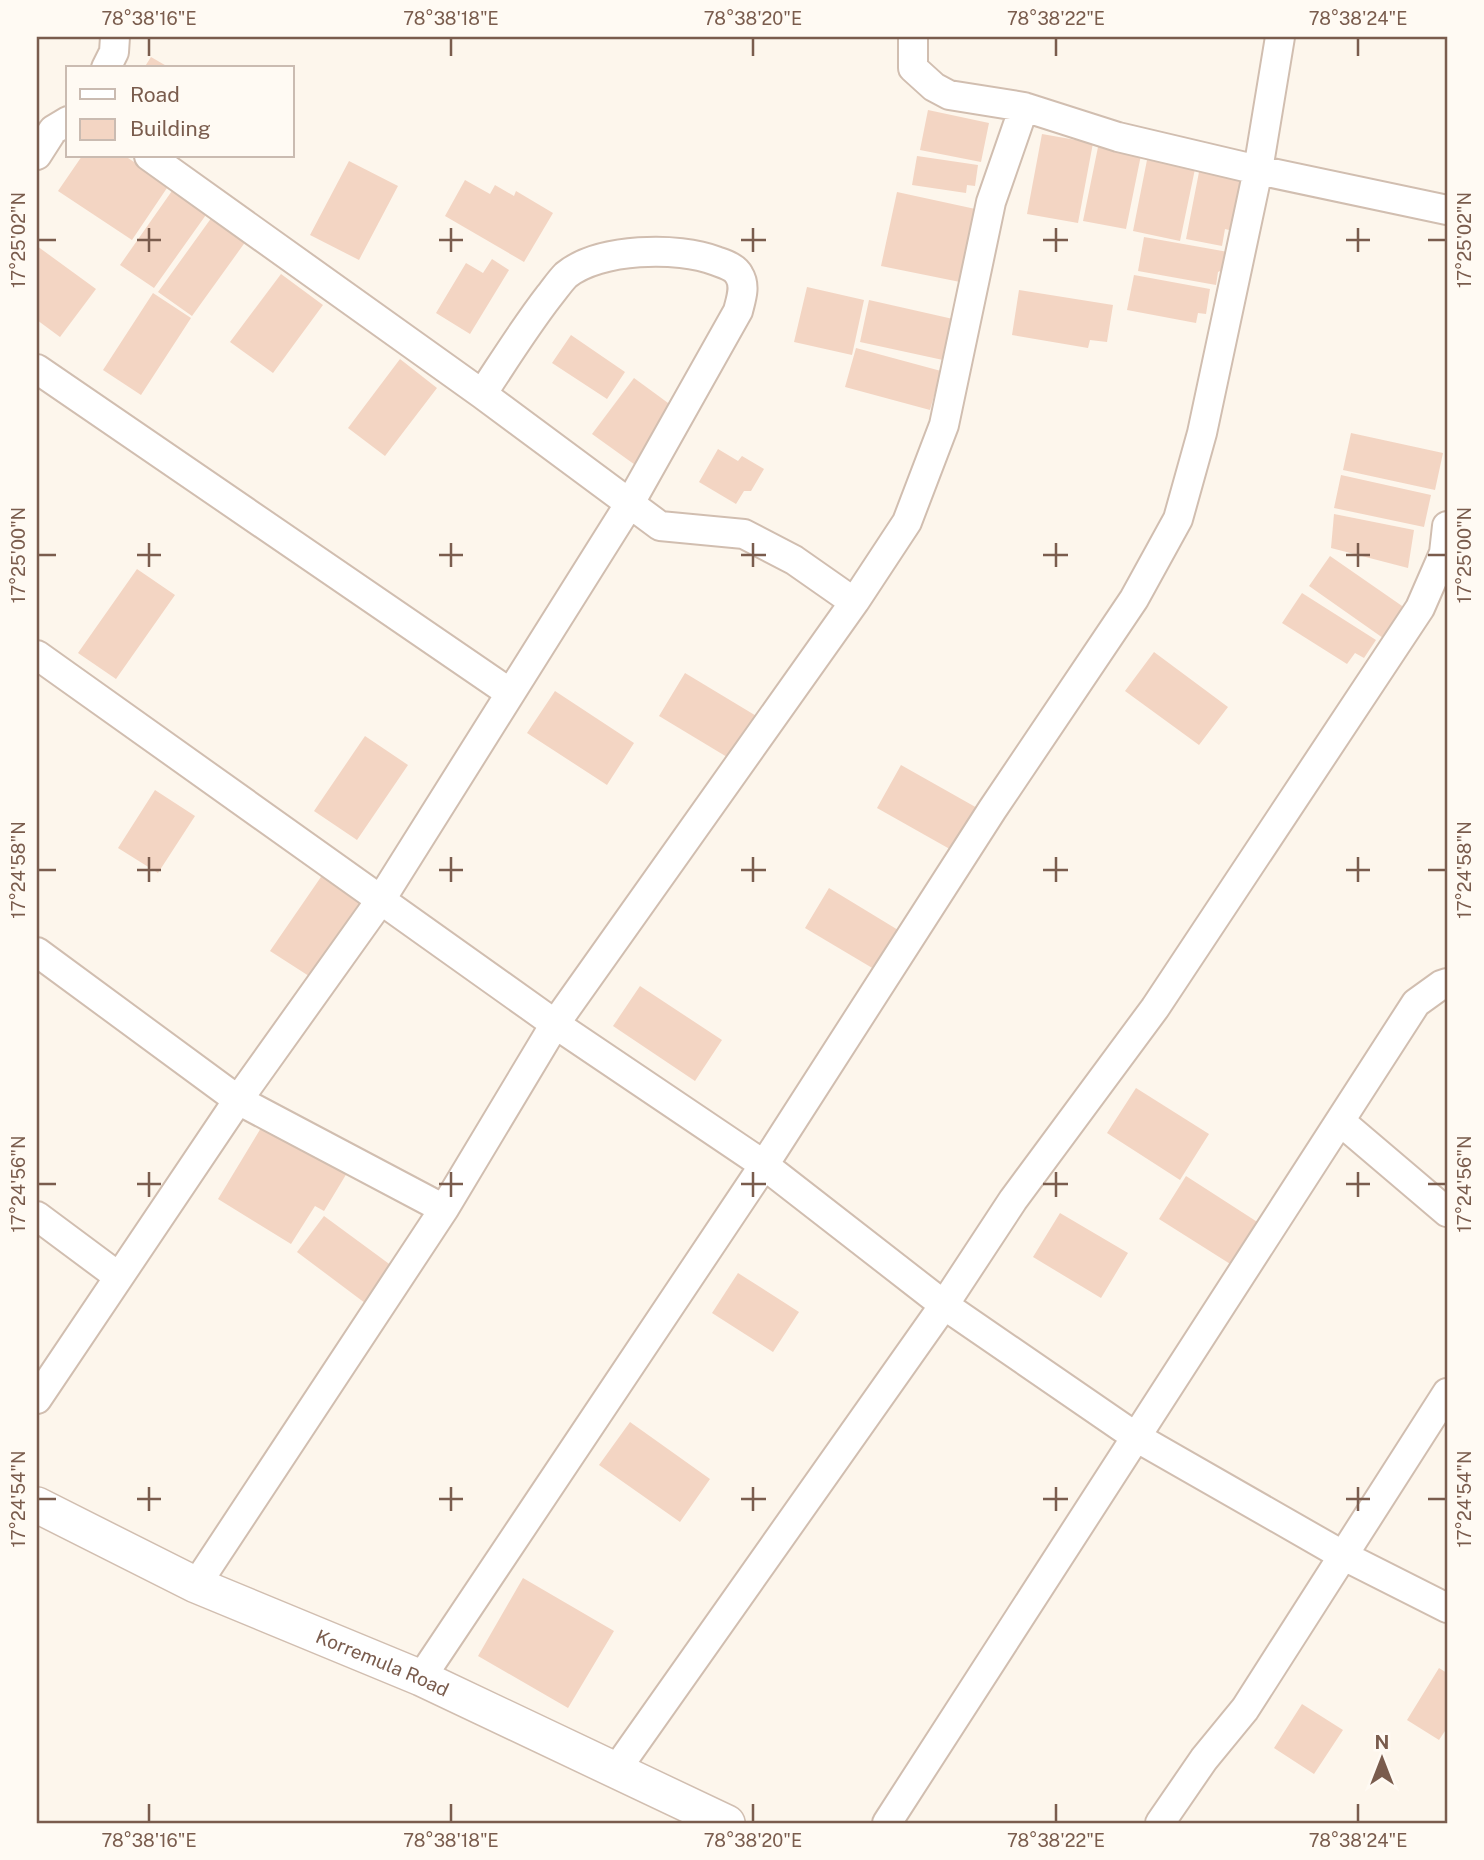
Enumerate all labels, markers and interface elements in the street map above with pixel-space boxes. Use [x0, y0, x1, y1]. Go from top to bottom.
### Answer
text: 78°38'16"E [101, 8, 197, 29]
text: 78°38'18"E [403, 8, 499, 29]
text: 78°38'20"E [704, 8, 802, 29]
text: 78°38'22"E [1007, 8, 1105, 29]
text: 78°38'24"E [1309, 8, 1407, 29]
legend [66, 66, 294, 158]
text: Road [130, 82, 180, 107]
text: Building [130, 116, 211, 141]
text: 17°25'02"N [8, 192, 29, 288]
text: 17°25'02"N [1454, 192, 1475, 288]
text: 17°25'00"N [8, 507, 29, 603]
text: 17°25'00"N [1454, 507, 1475, 603]
text: 17°24'58"N [8, 821, 29, 919]
text: 17°24'58"N [1454, 821, 1475, 919]
text: 17°24'56"N [8, 1136, 29, 1232]
text: 17°24'56"N [1454, 1136, 1475, 1232]
text: 17°24'54"N [8, 1450, 29, 1548]
text: 17°24'54"N [1454, 1450, 1475, 1548]
street label: Korremula Road [313, 1625, 452, 1701]
north arrow [1348, 1724, 1418, 1794]
text: N [1375, 1731, 1389, 1753]
text: 78°38'16"E [101, 1830, 197, 1851]
text: 78°38'18"E [403, 1830, 499, 1851]
text: 78°38'20"E [704, 1830, 802, 1851]
text: 78°38'22"E [1007, 1830, 1105, 1851]
text: 78°38'24"E [1309, 1830, 1407, 1851]

